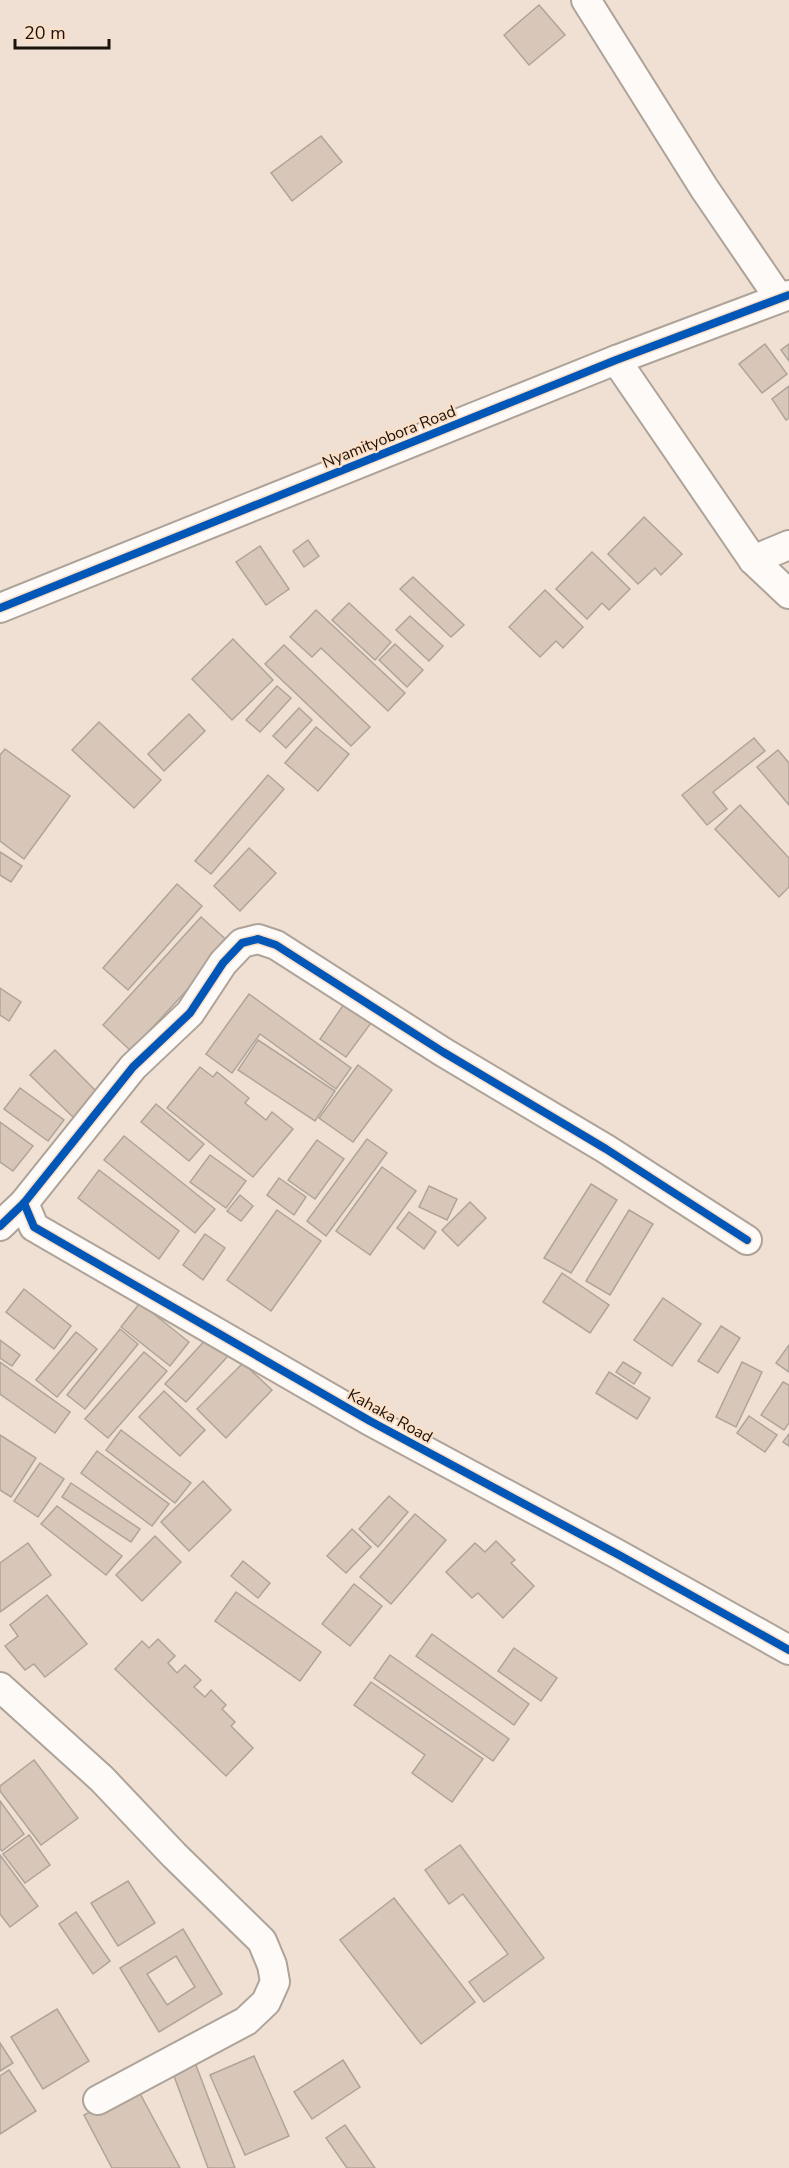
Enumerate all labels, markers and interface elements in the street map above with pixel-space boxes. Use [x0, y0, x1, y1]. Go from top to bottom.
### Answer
scale bar [15, 12, 110, 50]
text: 20 m [24, 21, 66, 45]
street label: Nyamityobora Road [319, 400, 459, 474]
street label: Kahaka Road [344, 1384, 436, 1448]

